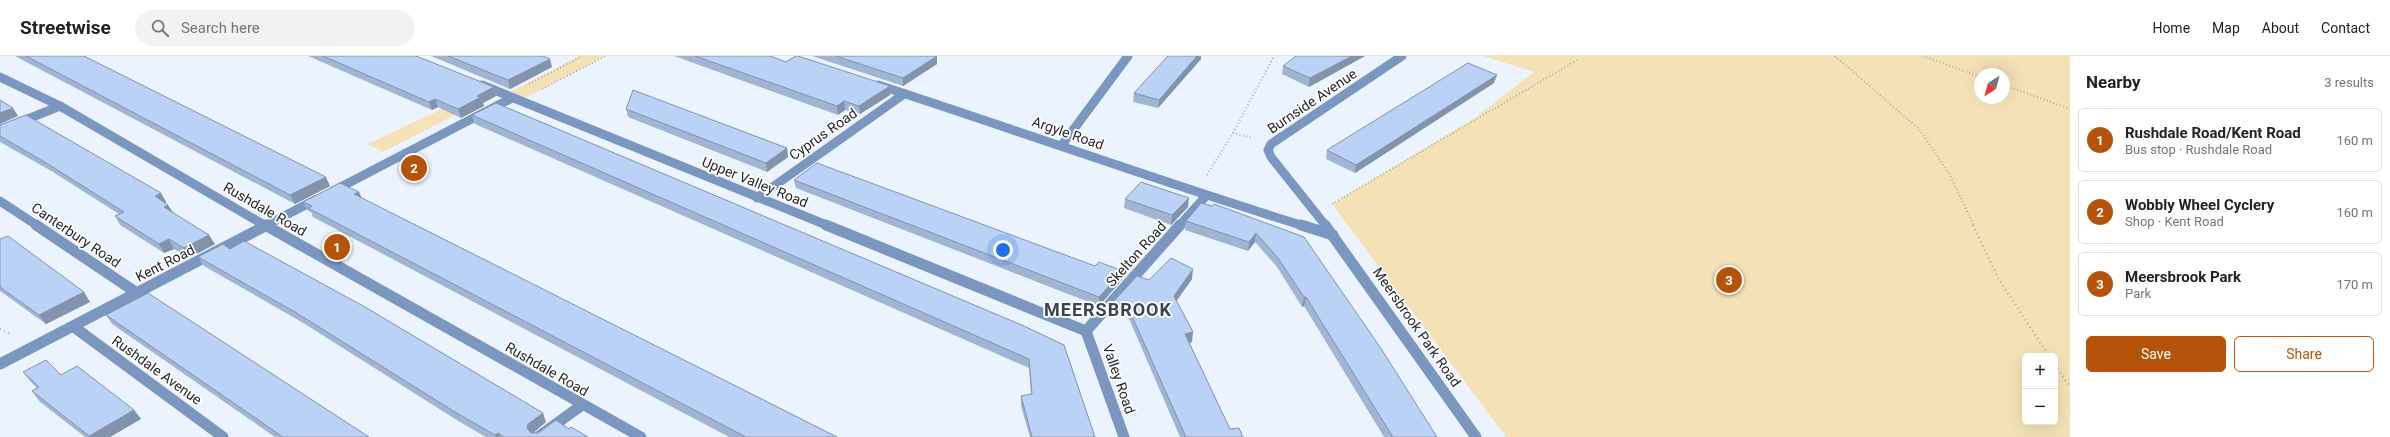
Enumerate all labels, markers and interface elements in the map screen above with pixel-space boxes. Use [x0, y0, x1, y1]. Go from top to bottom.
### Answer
search box [135, 10, 415, 46]
text: Streetwise [20, 16, 111, 39]
icon: search [149, 17, 171, 39]
text: Search here [181, 19, 260, 37]
text: Home [2152, 20, 2190, 36]
text: Map [2212, 20, 2240, 36]
text: About [2262, 20, 2299, 36]
text: Contact [2321, 20, 2370, 36]
street label: Burnside Avenue [1264, 65, 1360, 137]
north arrow [1974, 68, 2010, 104]
text: Nearby [2086, 72, 2141, 92]
text: 3 results [2324, 75, 2374, 90]
street label: Cyprus Road [786, 105, 860, 163]
street label: Argyle Road [1030, 113, 1106, 153]
text: Rushdale Road/Kent Road [2125, 124, 2301, 142]
text: 1 [2096, 133, 2104, 148]
text: 160 m [2336, 133, 2373, 148]
text: Bus stop · Rushdale Road [2125, 142, 2272, 157]
pin: 2 [401, 153, 427, 183]
street label: Upper Valley Road [700, 153, 810, 211]
street label: Rushdale Road [221, 179, 309, 239]
text: Wobbly Wheel Cyclery [2125, 196, 2274, 214]
street label: Canterbury Road [28, 199, 124, 271]
text: 2 [2096, 205, 2104, 220]
text: 160 m [2336, 205, 2373, 220]
text: Shop · Kent Road [2125, 214, 2224, 229]
street label: Skelton Road [1103, 218, 1169, 290]
pin: 1 [324, 232, 350, 262]
your location [993, 240, 1013, 260]
street label: Kent Road [133, 241, 197, 285]
street label: Meersbrook Park Road [1370, 264, 1464, 390]
pin: 3 [1716, 265, 1742, 295]
text: Meersbrook Park [2125, 268, 2241, 286]
text: 3 [2096, 277, 2104, 292]
text: 170 m [2336, 277, 2373, 292]
text: Park [2125, 286, 2151, 301]
district label: MEERSBROOK [1044, 299, 1172, 320]
street label: Rushdale Avenue [109, 332, 205, 408]
button: Save [2086, 336, 2226, 372]
button: Share [2234, 336, 2374, 372]
street label: Rushdale Road [503, 339, 591, 399]
street label: Valley Road [1100, 342, 1138, 416]
map controls [2022, 353, 2058, 425]
button: + [2022, 353, 2058, 389]
button: − [2022, 389, 2058, 425]

